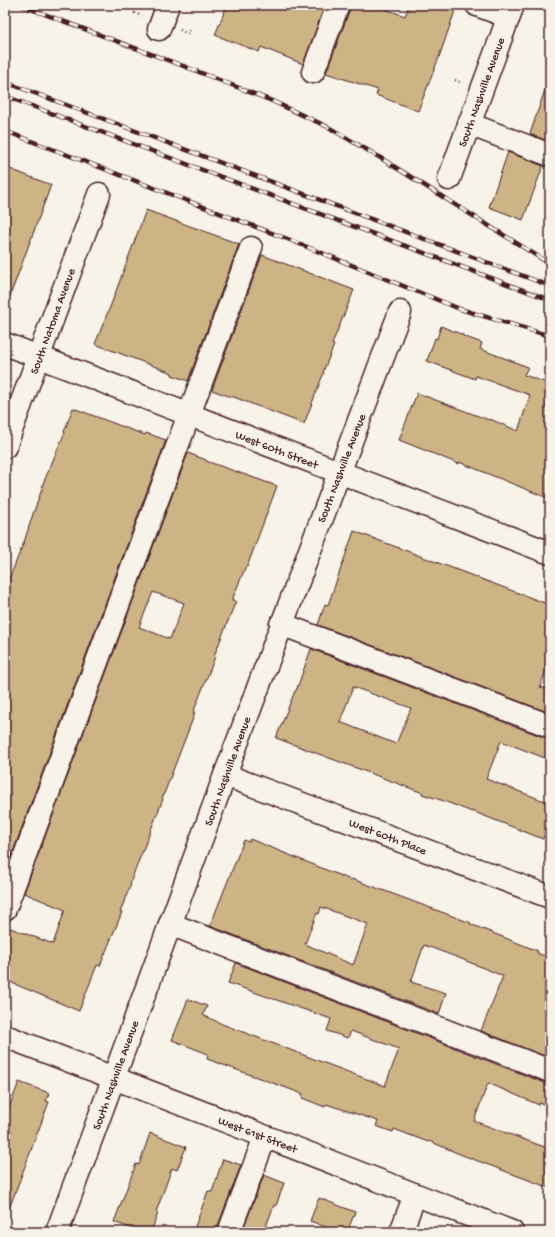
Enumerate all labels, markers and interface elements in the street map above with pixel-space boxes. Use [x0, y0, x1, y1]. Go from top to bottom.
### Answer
street label: South Nashville Avenue [457, 35, 509, 149]
street label: South Natoma Avenue [28, 266, 80, 376]
street label: South Nashville Avenue [316, 412, 370, 525]
street label: West 60th Street [233, 429, 321, 473]
street label: South Nashville Avenue [203, 714, 255, 828]
street label: West 60th Place [347, 817, 429, 859]
street label: South Nashville Avenue [91, 1018, 143, 1132]
street label: West 61st Street [216, 1114, 300, 1158]

